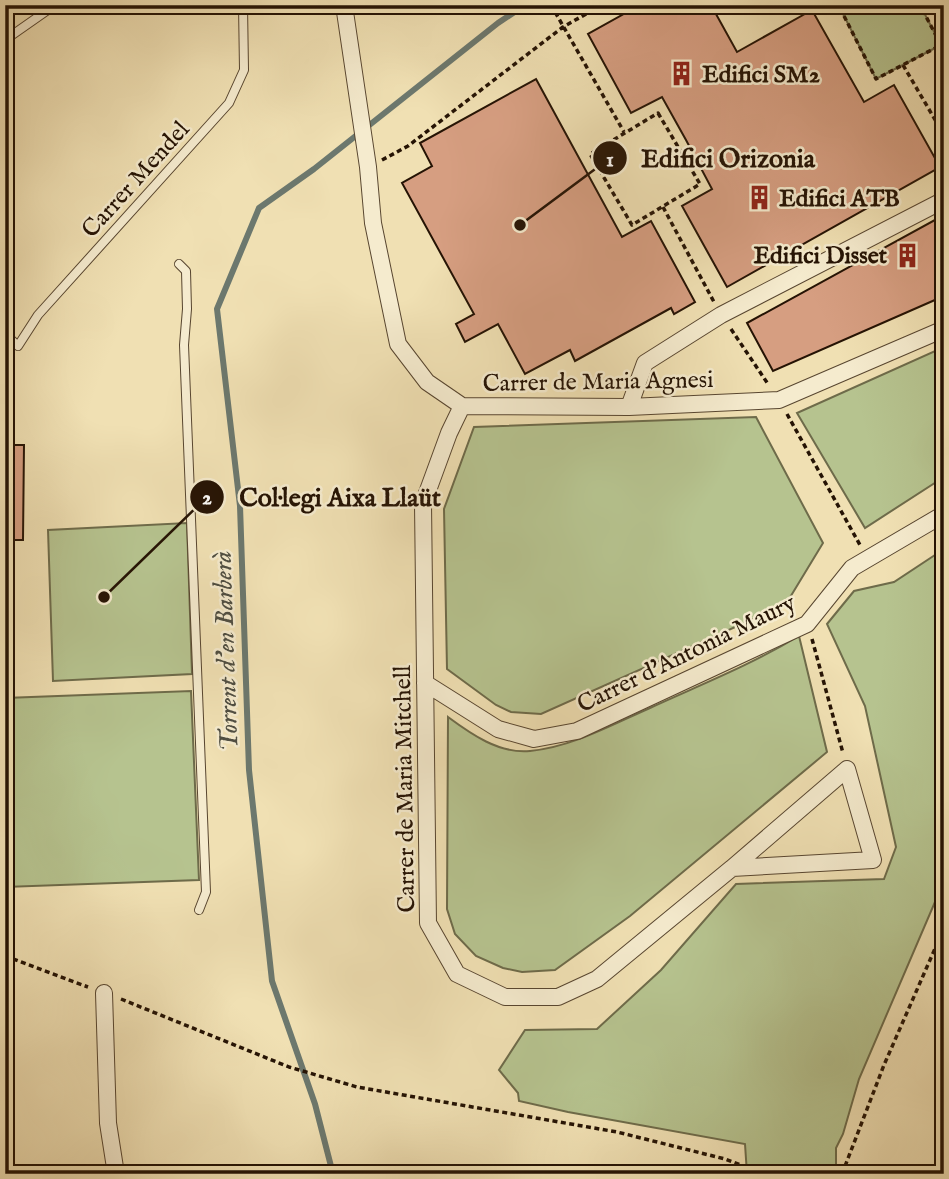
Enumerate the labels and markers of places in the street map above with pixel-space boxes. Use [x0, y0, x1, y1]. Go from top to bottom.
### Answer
building icon: Edifici SM2 [668, 60, 696, 88]
place label: Edifici SM2 [702, 60, 820, 91]
callout: Edifici Orizonia [592, 135, 829, 182]
building icon: Edifici ATB [745, 184, 773, 212]
place label: Edifici ATB [779, 184, 900, 215]
place label: Edifici Disset [753, 241, 888, 272]
building icon: Edifici Disset [893, 241, 921, 269]
callout: Col·legi Aixa Llaüt [190, 473, 454, 520]

